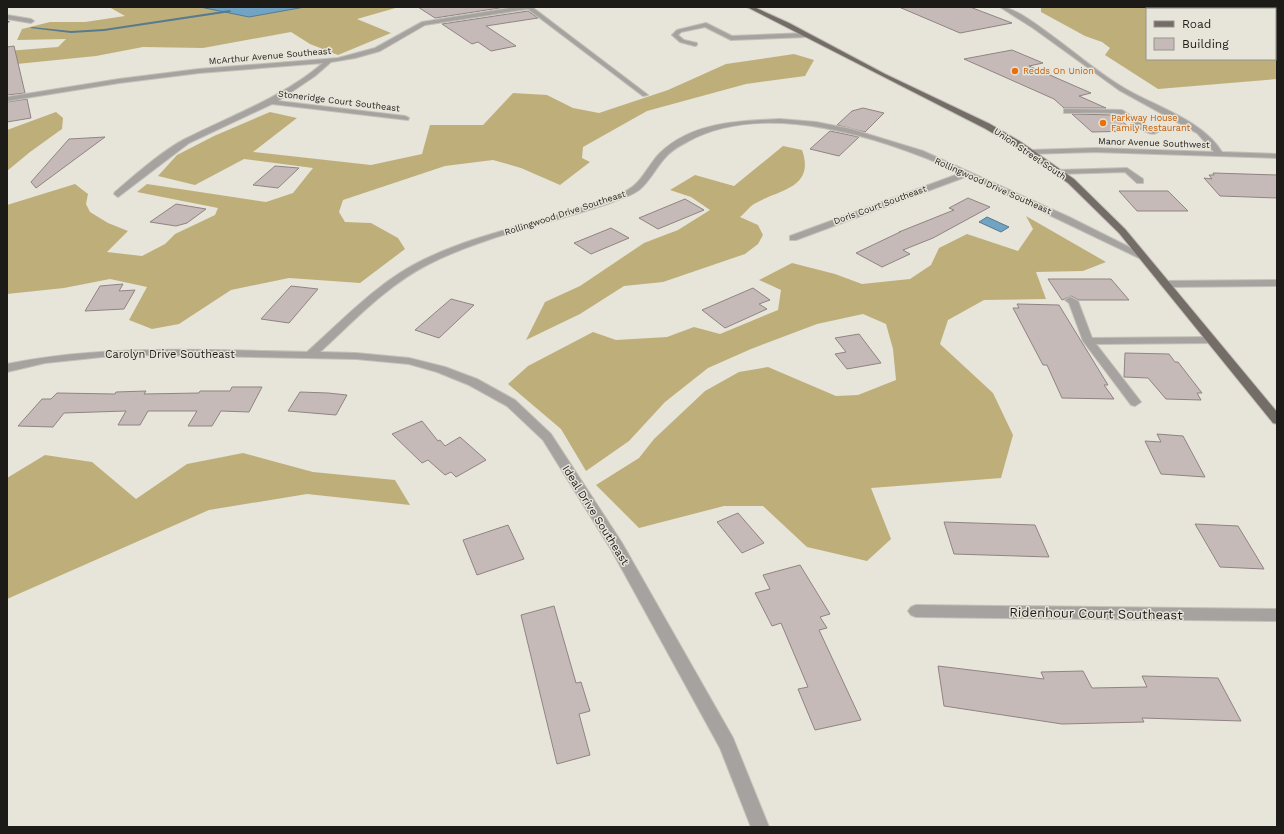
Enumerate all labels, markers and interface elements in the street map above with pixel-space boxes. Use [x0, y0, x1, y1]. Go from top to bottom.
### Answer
legend [1146, 8, 1276, 60]
text: Road [1182, 17, 1211, 31]
text: Building [1182, 37, 1229, 51]
street label: McArthur Avenue Southeast [208, 46, 332, 66]
marker: Redds On Union [1010, 66, 1020, 76]
place label: Redds On Union [1023, 66, 1094, 76]
street label: Stoneridge Court Southeast [277, 89, 401, 113]
place label: Parkway House Family Restaurant [1111, 113, 1190, 133]
marker: Parkway House Family Restaurant [1098, 118, 1108, 128]
street label: Union Street South [992, 126, 1068, 182]
street label: Manor Avenue Southwest [1098, 136, 1210, 150]
street label: Rollingwood Drive Southeast [933, 156, 1053, 216]
street label: Doris Court Southeast [832, 183, 928, 226]
street label: Rollingwood Drive Southeast [503, 189, 627, 237]
street label: Carolyn Drive Southeast [105, 348, 235, 361]
street label: Ideal Drive Southeast [560, 463, 632, 568]
street label: Ridenhour Court Southeast [1009, 604, 1183, 623]

